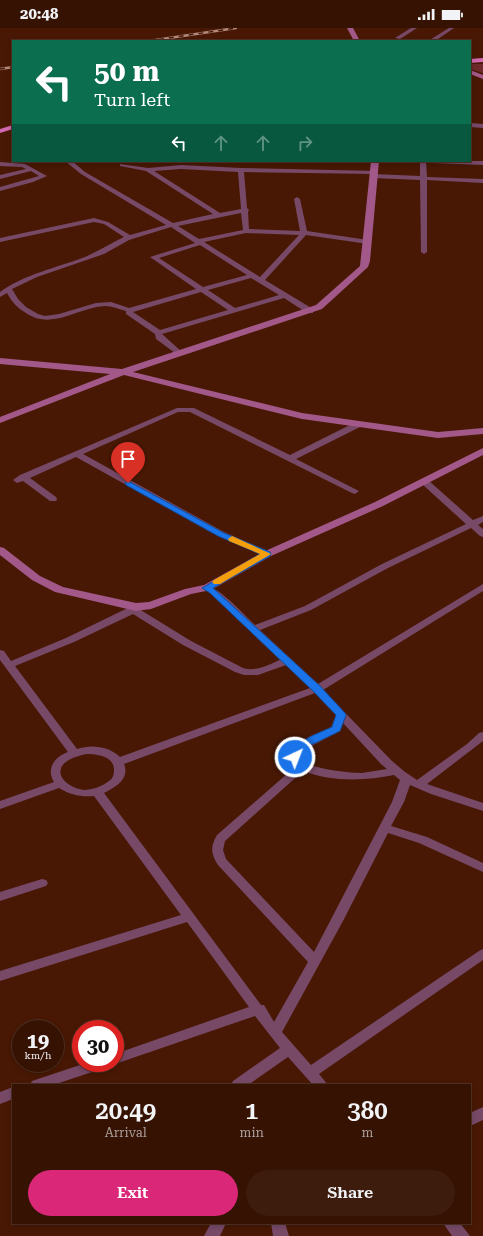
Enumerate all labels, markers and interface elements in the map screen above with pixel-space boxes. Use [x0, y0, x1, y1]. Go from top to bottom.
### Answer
text: 20:48 [20, 5, 58, 23]
text: 50 m [94, 55, 159, 88]
icon: left [28, 56, 80, 108]
text: Turn left [94, 89, 170, 110]
icon: left [168, 132, 190, 154]
icon: ahead [210, 132, 232, 154]
icon: ahead [252, 132, 274, 154]
icon: right [294, 132, 316, 154]
pin [111, 442, 145, 483]
icon: arrive [117, 448, 139, 470]
position arrow [274, 736, 316, 778]
speed limit sign: 30 [72, 1020, 124, 1072]
text: 19 [27, 1029, 49, 1053]
text: km/h [25, 1050, 51, 1061]
text: 20:49 [95, 1097, 156, 1125]
text: 1 [245, 1097, 258, 1125]
text: 380 [347, 1097, 388, 1125]
text: Arrival [105, 1125, 147, 1140]
text: min [240, 1125, 264, 1140]
text: m [362, 1125, 373, 1140]
button: Exit [28, 1170, 238, 1216]
button: Share [246, 1170, 455, 1216]

